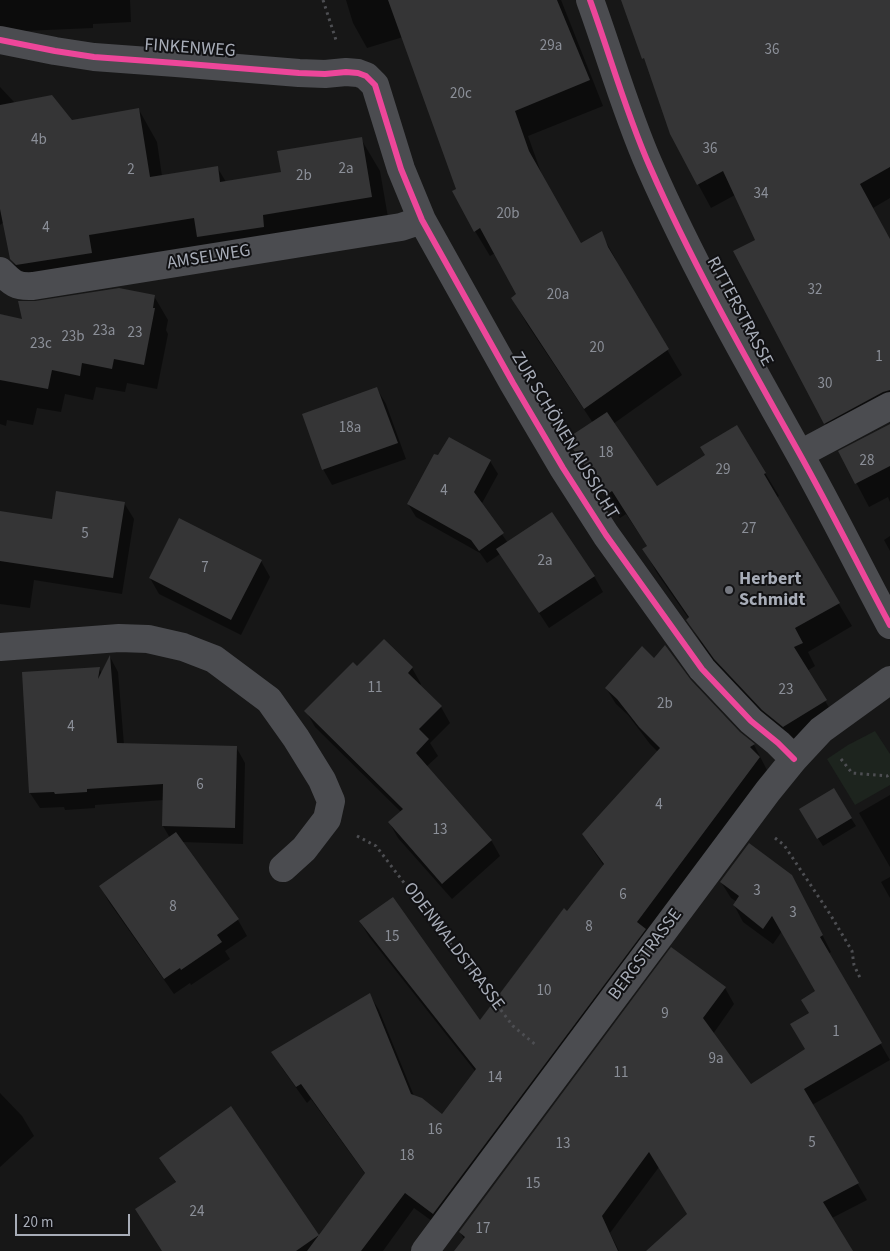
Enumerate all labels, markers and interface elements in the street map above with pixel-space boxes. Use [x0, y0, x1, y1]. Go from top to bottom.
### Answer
street label: FINKENWEG [144, 35, 236, 63]
house number: 29a [540, 38, 562, 56]
house number: 36 [765, 42, 779, 60]
house number: 20c [450, 86, 472, 104]
house number: 4b [31, 132, 47, 150]
house number: 36 [703, 141, 717, 159]
house number: 2a [338, 161, 354, 179]
house number: 2 [127, 162, 135, 180]
house number: 2b [296, 168, 312, 186]
house number: 34 [754, 186, 768, 204]
house number: 20b [496, 206, 520, 224]
house number: 4 [42, 220, 50, 238]
street label: AMSELWEG [166, 241, 252, 275]
street label: RITTERSTRASSE [701, 253, 777, 371]
house number: 32 [808, 282, 822, 300]
house number: 20a [547, 287, 569, 305]
house number: 23a [93, 323, 115, 341]
house number: 23 [128, 325, 142, 343]
house number: 23b [61, 329, 85, 347]
house number: 23c [30, 336, 52, 354]
house number: 20 [590, 340, 604, 358]
street label: ZUR SCHÖNEN AUSSICHT [505, 348, 623, 524]
house number: 1 [875, 349, 883, 367]
house number: 30 [818, 376, 832, 394]
house number: 18a [339, 420, 361, 438]
house number: 18 [599, 445, 613, 463]
house number: 28 [860, 453, 874, 471]
house number: 29 [716, 462, 730, 480]
house number: 4 [440, 483, 448, 501]
house number: 27 [742, 521, 756, 539]
house number: 5 [81, 526, 89, 544]
house number: 2a [537, 553, 553, 571]
house number: 7 [201, 560, 209, 578]
place label: Herbert Schmidt [739, 569, 805, 612]
marker: Herbert Schmidt [723, 584, 735, 596]
house number: 11 [368, 680, 382, 698]
house number: 23 [779, 682, 793, 700]
house number: 2b [657, 696, 673, 714]
house number: 4 [67, 719, 75, 737]
house number: 6 [196, 777, 204, 795]
house number: 4 [655, 797, 663, 815]
house number: 13 [433, 822, 447, 840]
street label: ODENWALDSTRASSE [398, 879, 508, 1015]
house number: 3 [753, 883, 761, 901]
house number: 6 [619, 887, 627, 905]
house number: 8 [169, 899, 177, 917]
street label: BERGSTRASSE [605, 905, 687, 1005]
house number: 3 [789, 905, 797, 923]
house number: 8 [585, 919, 593, 937]
house number: 15 [385, 929, 399, 947]
house number: 10 [537, 983, 551, 1001]
house number: 9 [661, 1006, 669, 1024]
house number: 1 [832, 1024, 840, 1042]
house number: 9a [708, 1051, 724, 1069]
house number: 11 [614, 1065, 628, 1083]
house number: 14 [488, 1070, 502, 1088]
house number: 16 [428, 1122, 442, 1140]
house number: 5 [808, 1135, 816, 1153]
house number: 13 [556, 1136, 570, 1154]
house number: 18 [400, 1148, 414, 1166]
house number: 15 [526, 1176, 540, 1194]
scale bar [18, 1204, 132, 1236]
house number: 24 [190, 1204, 204, 1222]
text: 20 m [23, 1212, 53, 1233]
house number: 17 [476, 1221, 490, 1239]

